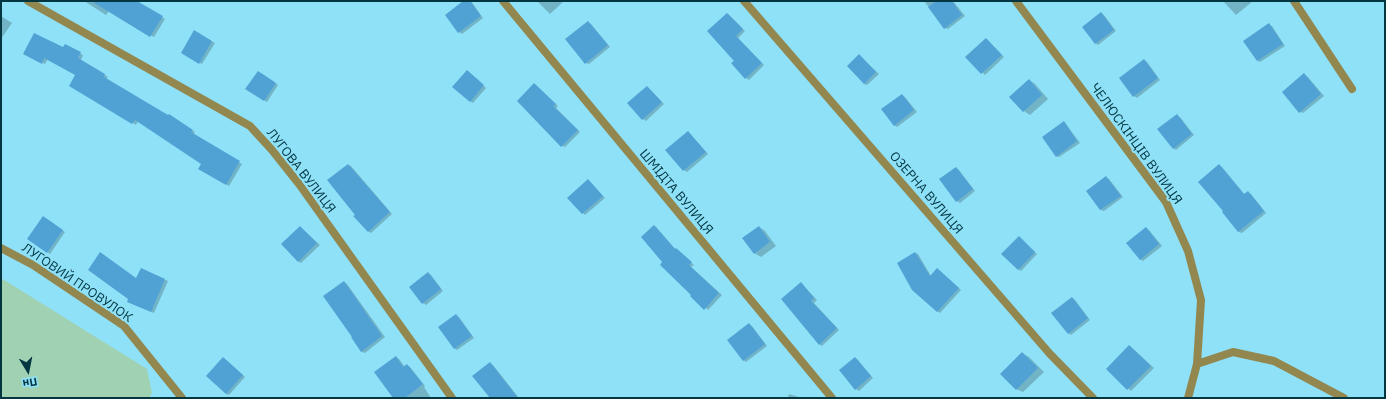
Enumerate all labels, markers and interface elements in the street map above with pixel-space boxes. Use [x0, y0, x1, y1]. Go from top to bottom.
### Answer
street label: ЧЕЛЮСКІНЦІВ ВУЛИЦЯ [1087, 80, 1185, 208]
street label: ЛУГОВА ВУЛИЦЯ [263, 126, 339, 216]
street label: ШМІДТА ВУЛИЦЯ [636, 146, 716, 238]
street label: ОЗЕРНА ВУЛИЦЯ [886, 149, 966, 237]
street label: ЛУГОВИЙ ПРОВУЛОК [19, 240, 135, 326]
north arrow [8, 351, 48, 391]
text: Пн [22, 375, 38, 391]

